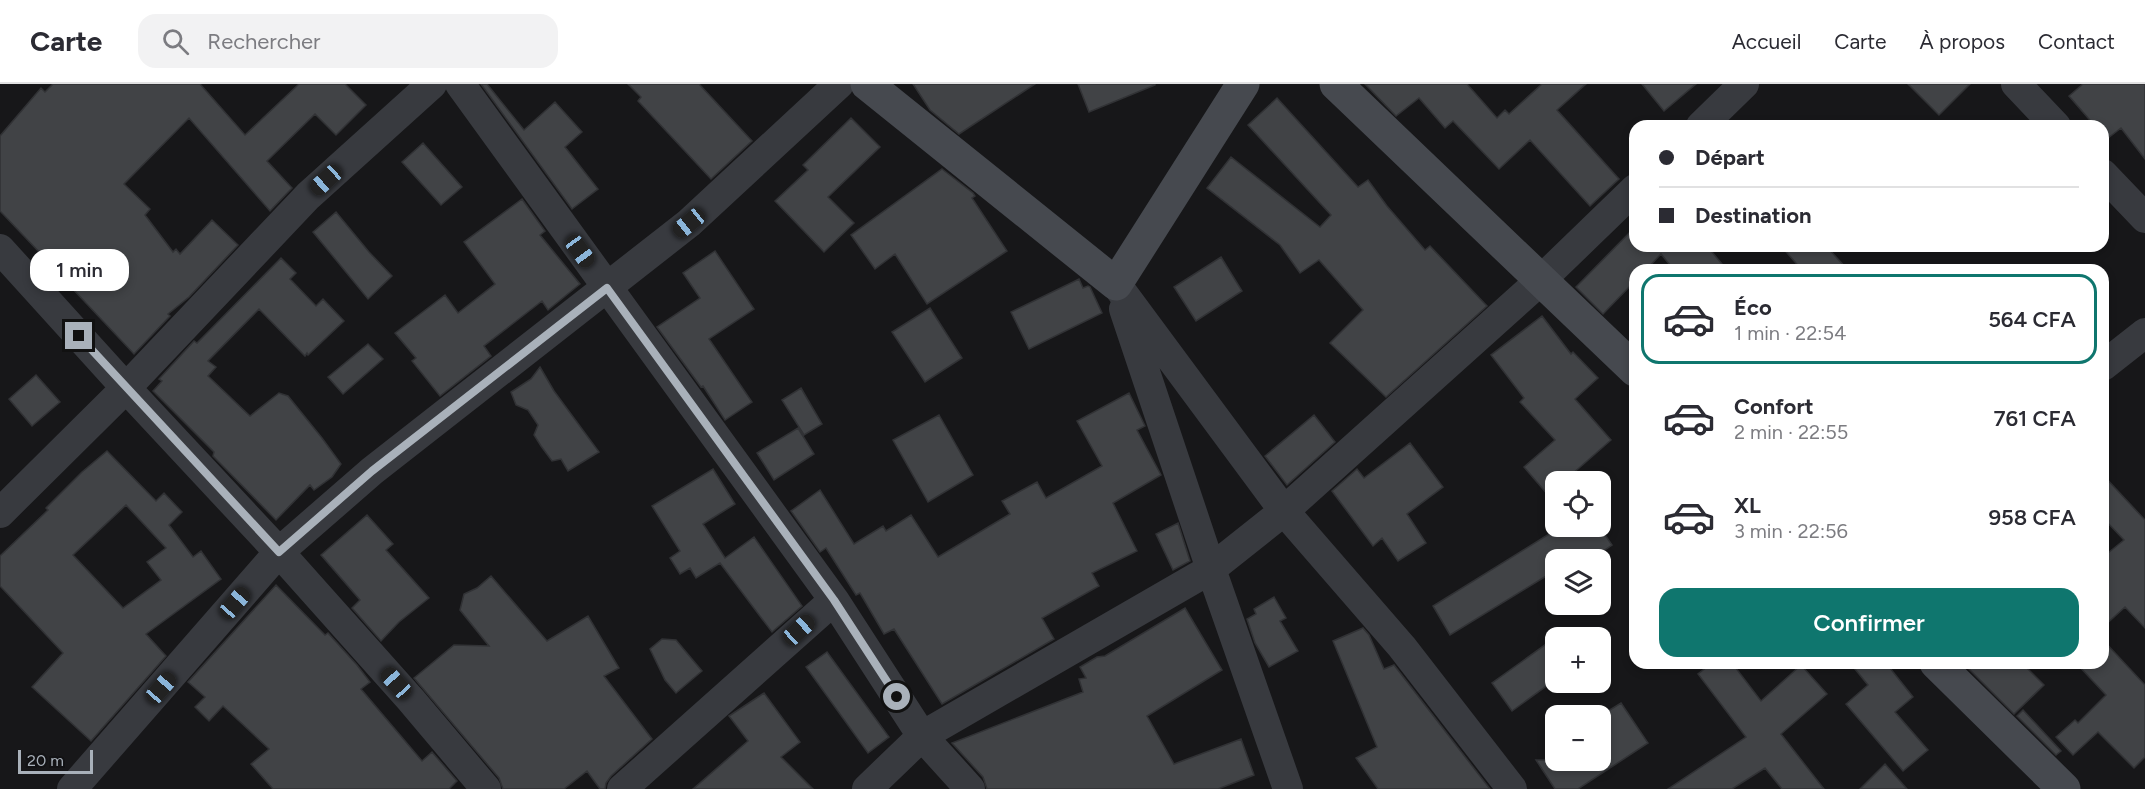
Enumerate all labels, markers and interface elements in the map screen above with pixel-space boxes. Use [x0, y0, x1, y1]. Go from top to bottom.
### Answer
search box [138, 14, 558, 68]
text: Carte [30, 24, 102, 58]
icon: search [159, 25, 192, 58]
text: Rechercher [207, 28, 320, 55]
text: Accueil [1732, 29, 1801, 54]
text: Carte [1834, 29, 1887, 54]
text: À propos [1920, 29, 2005, 54]
text: Contact [2038, 29, 2115, 54]
text: Départ [1695, 144, 1765, 171]
car [307, 161, 345, 199]
text: Destination [1695, 202, 1812, 229]
car [669, 205, 709, 241]
car [562, 231, 598, 271]
callout: 1 min [29, 249, 128, 291]
text: 1 min [56, 258, 103, 282]
icon: car [1662, 292, 1716, 346]
text: Éco [1734, 294, 1772, 321]
text: 564 CFA [1988, 306, 2076, 333]
text: 1 min · 22:54 [1734, 321, 1846, 345]
route end [65, 322, 92, 349]
icon: car [1662, 391, 1716, 445]
text: Confort [1734, 393, 1814, 420]
text: 761 CFA [1993, 405, 2076, 432]
text: 2 min · 22:55 [1734, 420, 1848, 444]
map controls [1545, 471, 1611, 771]
button: locate [1545, 471, 1611, 537]
icon: car [1662, 490, 1716, 544]
text: XL [1734, 492, 1761, 519]
text: 958 CFA [1988, 504, 2076, 531]
text: 3 min · 22:56 [1734, 519, 1848, 543]
button: layers [1545, 549, 1611, 615]
car [216, 584, 254, 622]
button: Confirmer [1659, 588, 2079, 657]
car [780, 611, 818, 649]
button: + [1545, 627, 1611, 693]
car [377, 664, 415, 702]
car [142, 669, 180, 707]
route start [883, 683, 910, 710]
button: − [1545, 705, 1611, 771]
scale bar [18, 747, 93, 774]
text: 20 m [27, 751, 64, 770]

